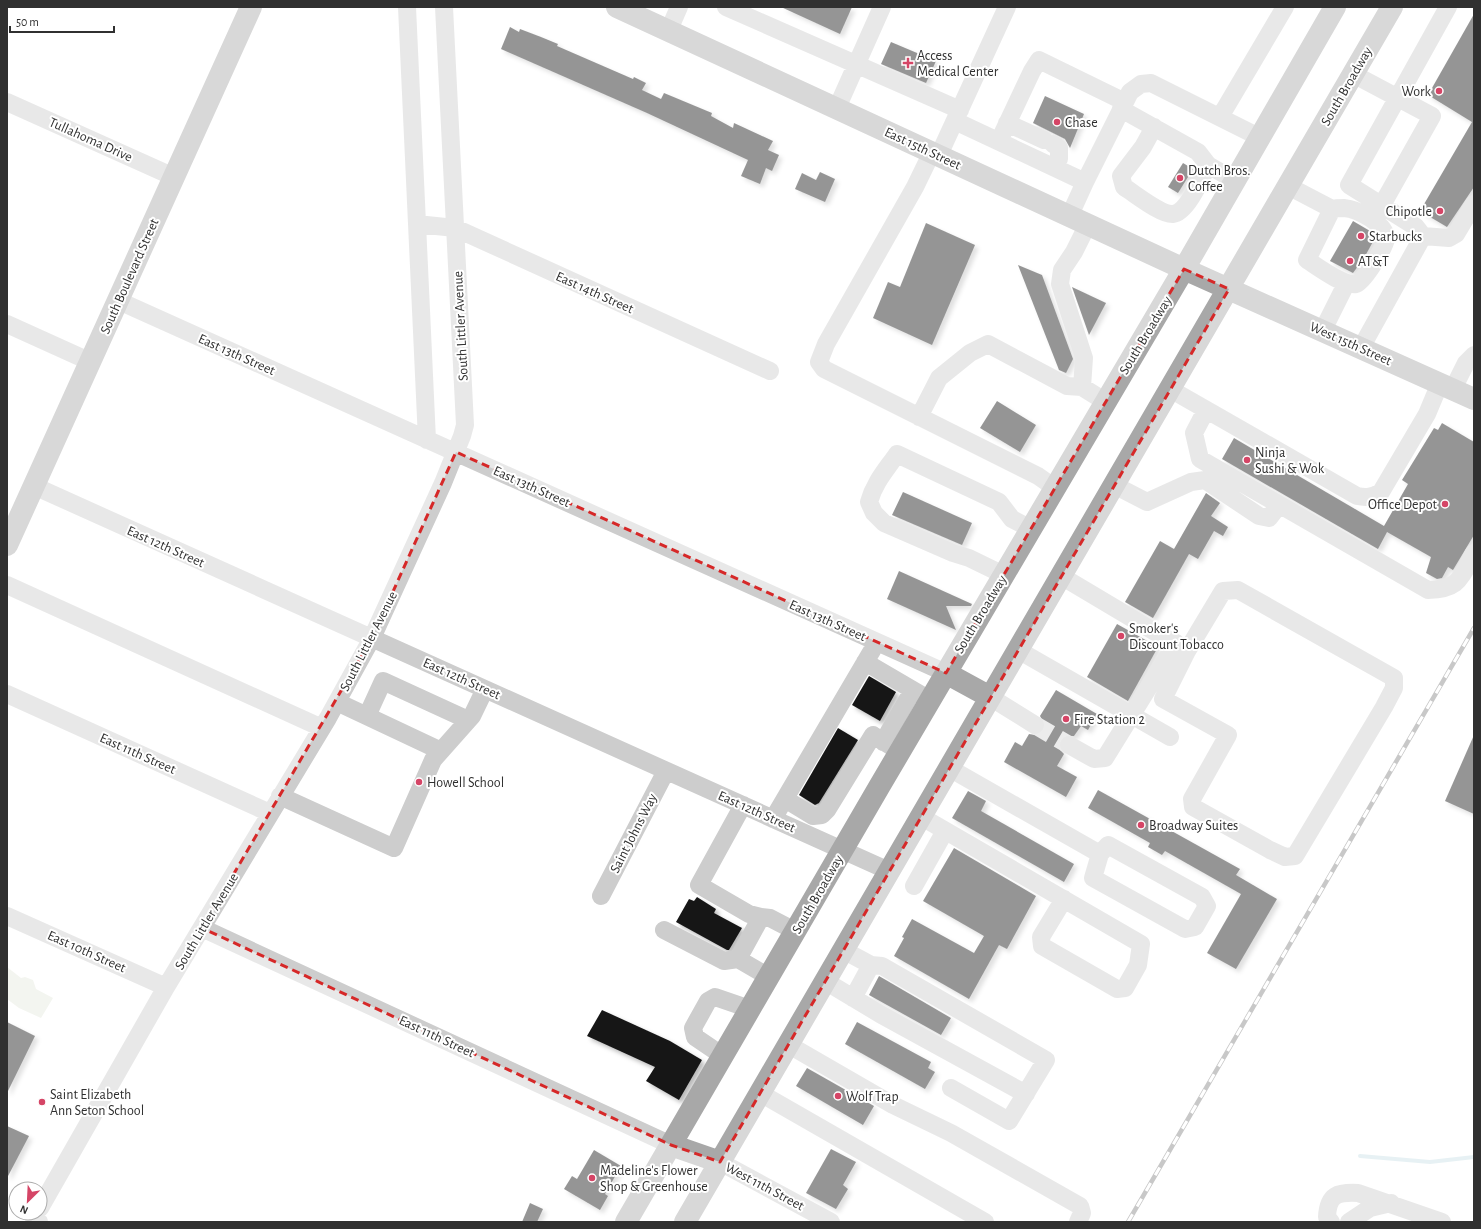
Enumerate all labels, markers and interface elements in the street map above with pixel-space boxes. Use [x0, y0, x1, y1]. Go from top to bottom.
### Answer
scale bar [10, 8, 114, 34]
text: 50 m [16, 16, 39, 28]
street label: South Broadway [1319, 45, 1375, 128]
place label: Access Medical Center [917, 49, 999, 79]
marker: Access Medical Center [902, 57, 914, 69]
place label: Work [1401, 85, 1432, 99]
marker: Work [1434, 86, 1444, 96]
street label: Tullahoma Drive [47, 115, 134, 165]
place label: Chase [1065, 116, 1098, 130]
marker: Chase [1052, 117, 1062, 127]
street label: East 15th Street [882, 125, 963, 173]
place label: Dutch Bros. Coffee [1188, 164, 1250, 194]
marker: Dutch Bros. Coffee [1175, 173, 1185, 183]
place label: Chipotle [1386, 205, 1432, 219]
marker: Chipotle [1435, 206, 1445, 216]
street label: South Boulevard Street [98, 216, 162, 336]
place label: Starbucks [1369, 230, 1422, 244]
marker: Starbucks [1356, 231, 1366, 241]
place label: AT&T [1358, 255, 1389, 269]
marker: AT&T [1345, 256, 1355, 266]
street label: East 14th Street [554, 270, 636, 316]
street label: South Littler Avenue [451, 271, 471, 381]
street label: South Broadway [1117, 294, 1175, 377]
street label: West 15th Street [1308, 320, 1394, 368]
street label: East 13th Street [196, 332, 278, 378]
place label: Ninja Sushi & Wok [1255, 446, 1325, 476]
marker: Ninja Sushi & Wok [1242, 455, 1252, 465]
street label: East 13th Street [491, 464, 573, 510]
place label: Office Depot [1368, 498, 1438, 512]
marker: Office Depot [1440, 499, 1450, 509]
street label: East 12th Street [125, 524, 207, 570]
street label: South Broadway [952, 573, 1010, 656]
street label: South Littler Avenue [338, 589, 400, 694]
street label: East 13th Street [787, 598, 869, 644]
place label: Smoker's Discount Tobacco [1129, 622, 1224, 652]
marker: Smoker's Discount Tobacco [1116, 631, 1126, 641]
street label: East 12th Street [421, 656, 503, 702]
place label: Fire Station 2 [1074, 713, 1145, 727]
marker: Fire Station 2 [1061, 714, 1071, 724]
street label: East 11th Street [97, 731, 178, 777]
place label: Howell School [427, 776, 504, 790]
marker: Howell School [414, 777, 424, 787]
street label: East 12th Street [716, 789, 798, 835]
street label: Saint Johns Way [608, 792, 660, 875]
place label: Broadway Suites [1149, 819, 1238, 833]
marker: Broadway Suites [1136, 820, 1146, 830]
street label: South Broadway [790, 853, 846, 936]
street label: South Littler Avenue [173, 871, 241, 972]
street label: East 10th Street [45, 928, 128, 976]
street label: East 11th Street [397, 1013, 477, 1061]
place label: Saint Elizabeth Ann Seton School [50, 1088, 144, 1118]
place label: Wolf Trap [846, 1090, 899, 1104]
marker: Wolf Trap [833, 1091, 843, 1101]
marker: Saint Elizabeth Ann Seton School [37, 1097, 47, 1107]
street label: West 11th Street [723, 1160, 807, 1214]
place label: Madeline's Flower Shop & Greenhouse [600, 1164, 708, 1194]
marker: Madeline's Flower Shop & Greenhouse [587, 1173, 597, 1183]
north arrow [8, 1181, 48, 1221]
text: N [18, 1203, 30, 1216]

